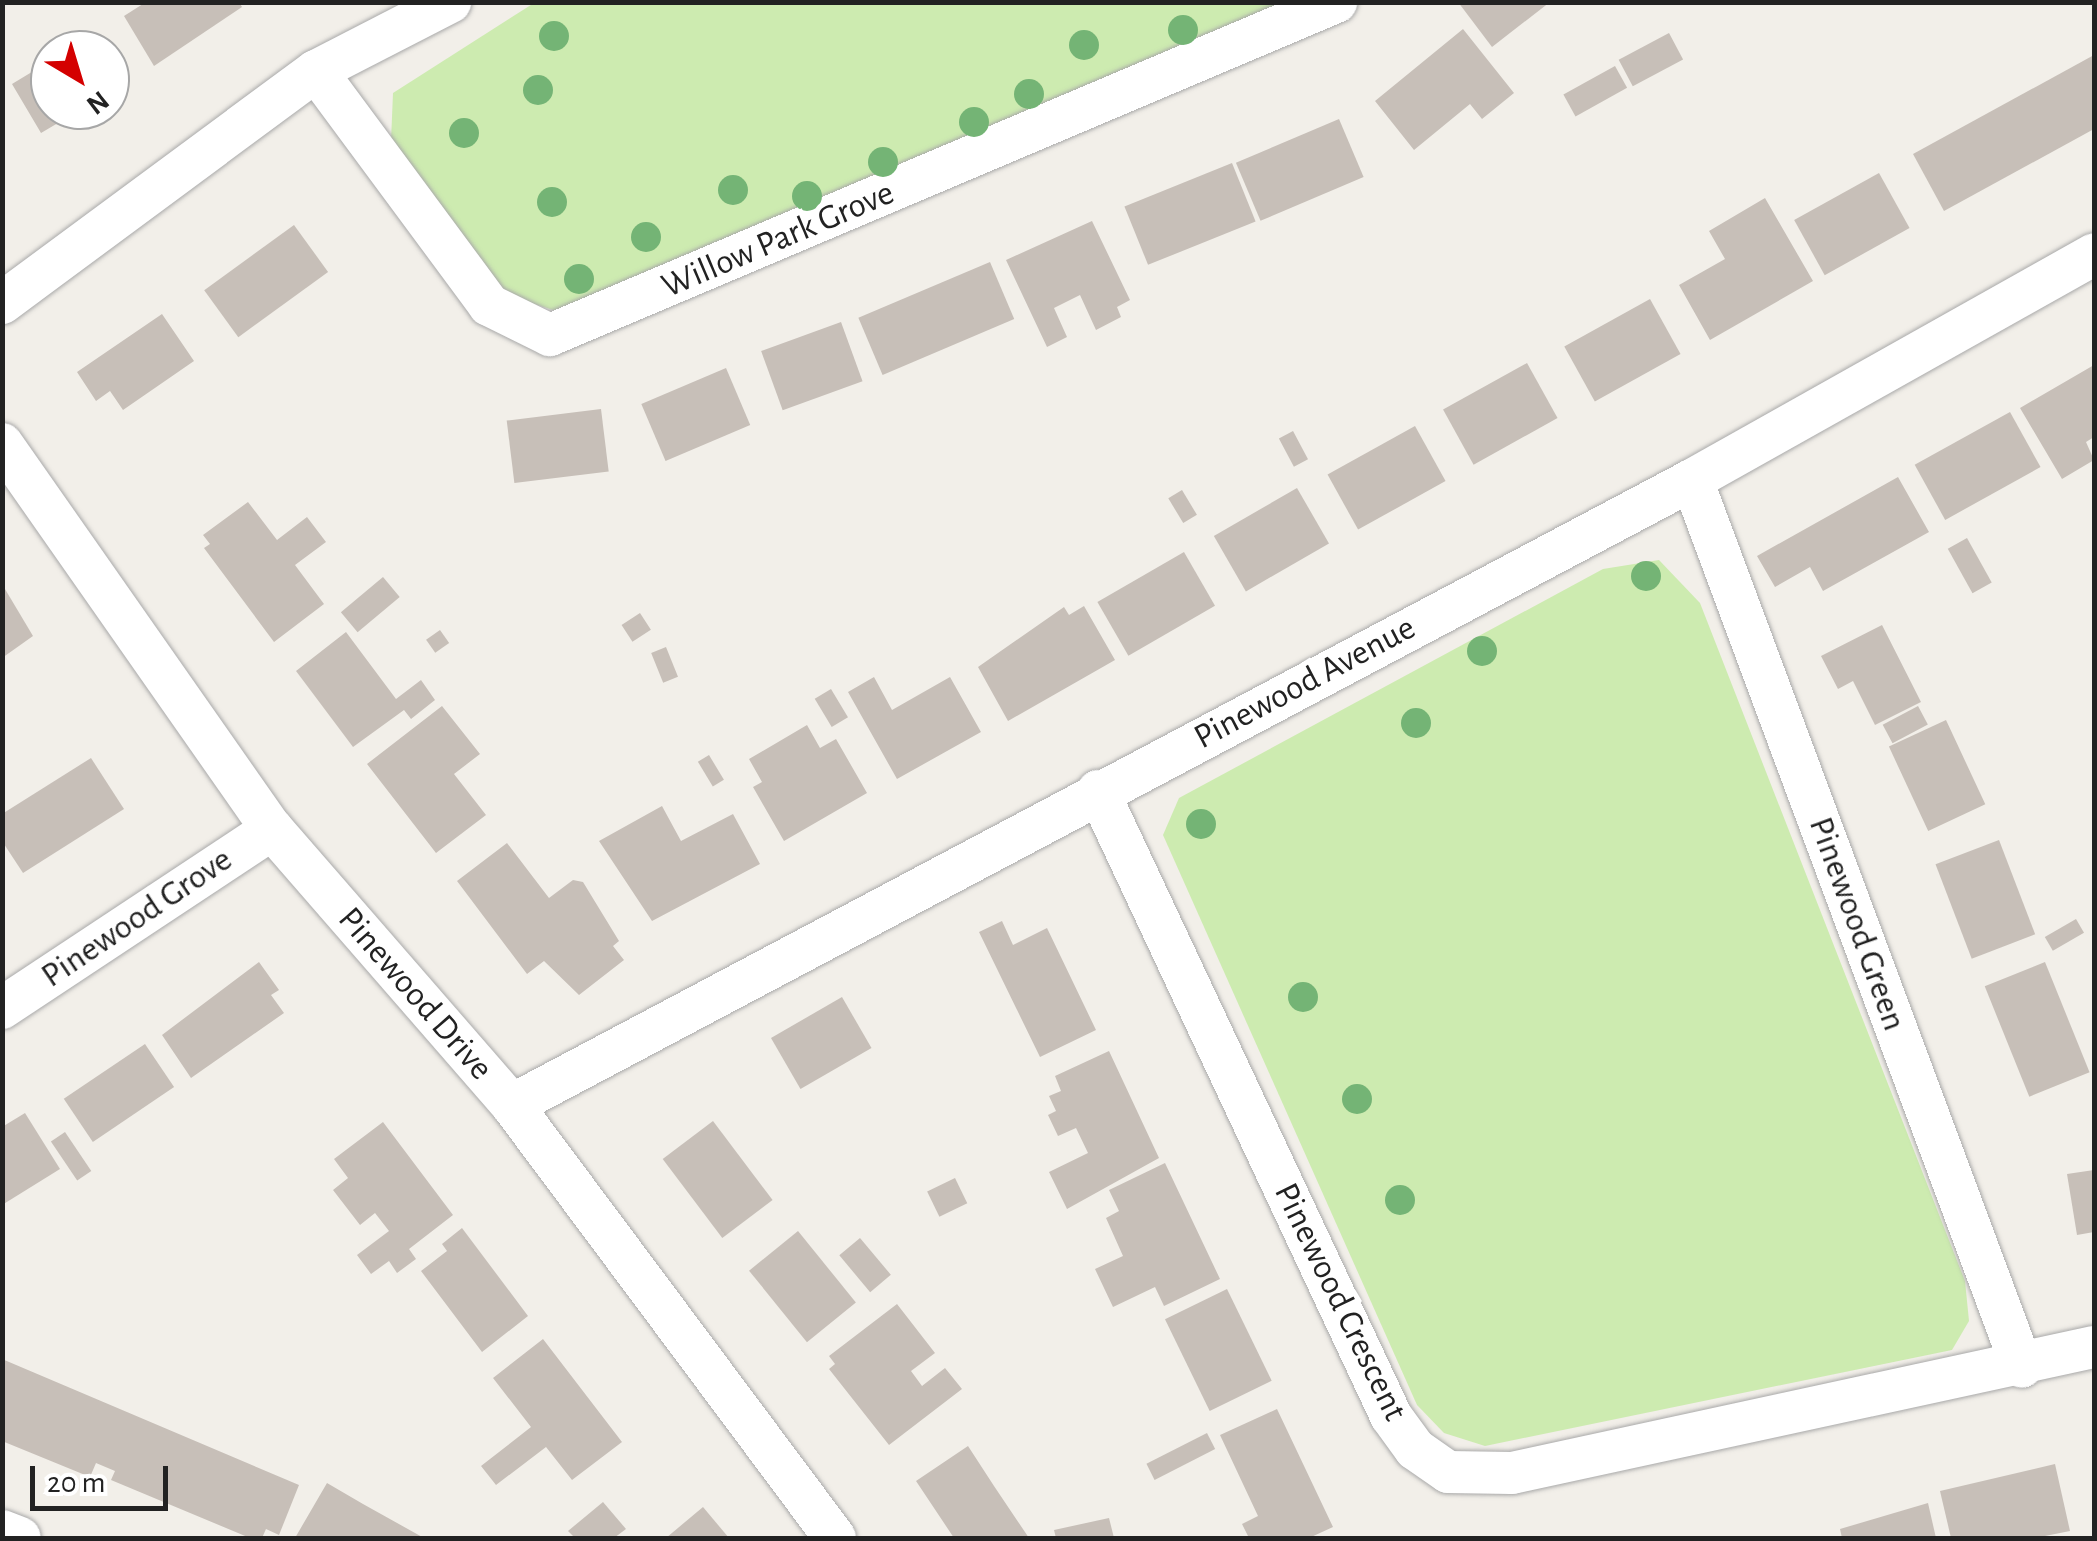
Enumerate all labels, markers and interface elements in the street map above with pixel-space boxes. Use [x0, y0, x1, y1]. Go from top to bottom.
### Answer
north arrow [30, 30, 130, 130]
text: N [81, 85, 114, 119]
street label: Willow Park Grove [656, 172, 900, 308]
street label: Pinewood Avenue [1187, 607, 1423, 759]
street label: Pinewood Green [1799, 812, 1915, 1036]
street label: Pinewood Grove [34, 839, 240, 997]
street label: Pinewood Drive [329, 899, 501, 1089]
street label: Pinewood Crescent [1264, 1176, 1416, 1428]
scale bar [35, 1446, 172, 1508]
text: 20 m [47, 1468, 105, 1498]

